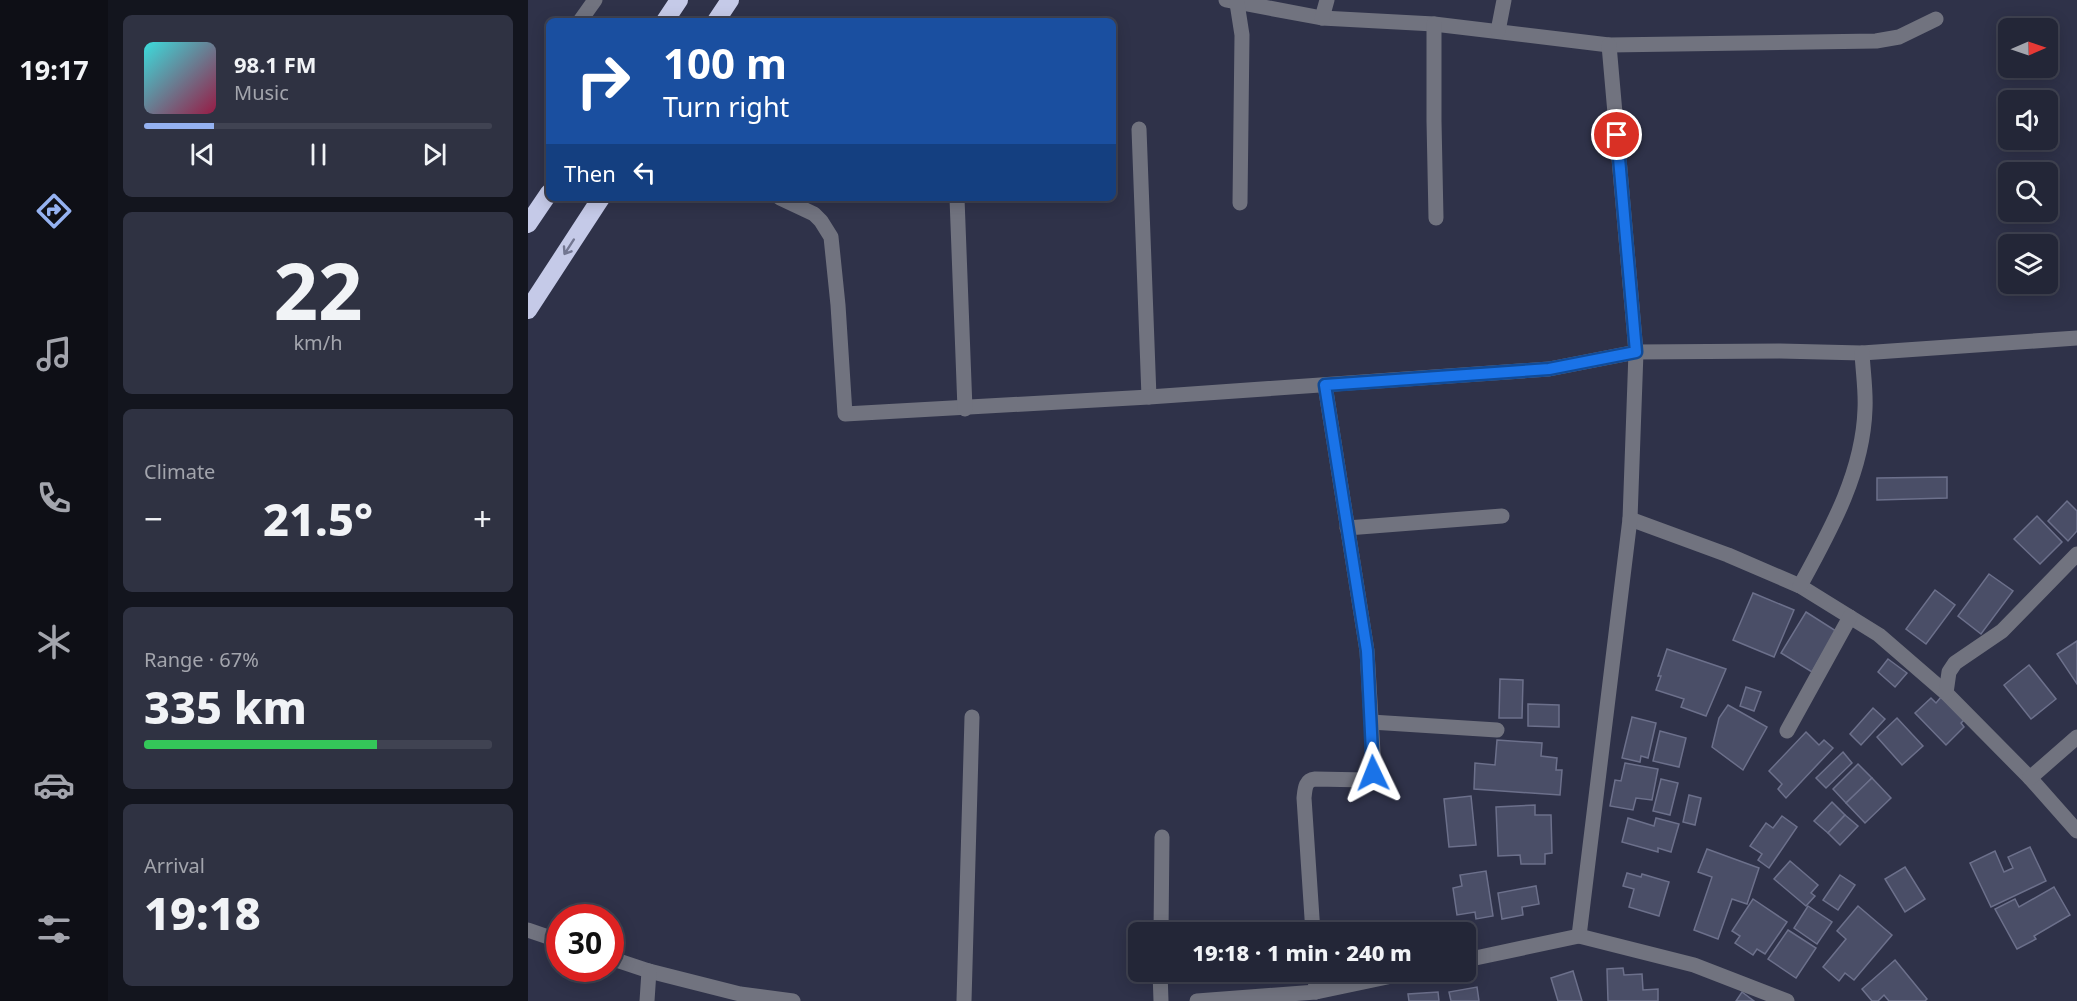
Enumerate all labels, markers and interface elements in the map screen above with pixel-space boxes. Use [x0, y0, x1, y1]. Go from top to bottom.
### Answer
north arrow [1998, 18, 2058, 78]
map controls [1998, 18, 2058, 294]
text: 100 m [663, 34, 787, 91]
icon: right [564, 42, 642, 120]
text: 98.1 FM [234, 49, 316, 79]
text: 19:17 [19, 51, 89, 88]
text: Music [234, 79, 289, 106]
text: Turn right [663, 88, 789, 125]
button: sound [1998, 90, 2058, 150]
pin [1591, 109, 1642, 160]
icon: arrive [1600, 118, 1633, 151]
icon: previous [186, 138, 219, 171]
icon: pause [302, 138, 335, 171]
icon: next [418, 138, 451, 171]
icon: left [628, 156, 661, 189]
text: Then [564, 158, 616, 188]
button: search [1998, 162, 2058, 222]
icon: directions [33, 190, 75, 232]
button: layers [1998, 234, 2058, 294]
text: 22 [273, 237, 363, 343]
one-way arrow [563, 238, 575, 255]
text: km/h [293, 329, 343, 356]
icon: music [33, 333, 75, 375]
text: Climate [144, 458, 215, 485]
icon: phone [33, 477, 75, 519]
text: 21.5° [263, 488, 373, 549]
text: − [144, 496, 163, 541]
text: + [473, 496, 492, 541]
icon: climate [33, 621, 75, 663]
text: Range · 67% [144, 646, 259, 673]
text: 335 km [144, 676, 307, 737]
position arrow [1341, 741, 1405, 805]
icon: car [33, 764, 75, 806]
text: Arrival [144, 852, 205, 879]
text: 19:18 [144, 882, 261, 943]
speed limit sign: 30 [546, 904, 624, 982]
icon: filters [33, 908, 75, 950]
text: 19:18 · 1 min · 240 m [1192, 937, 1412, 967]

